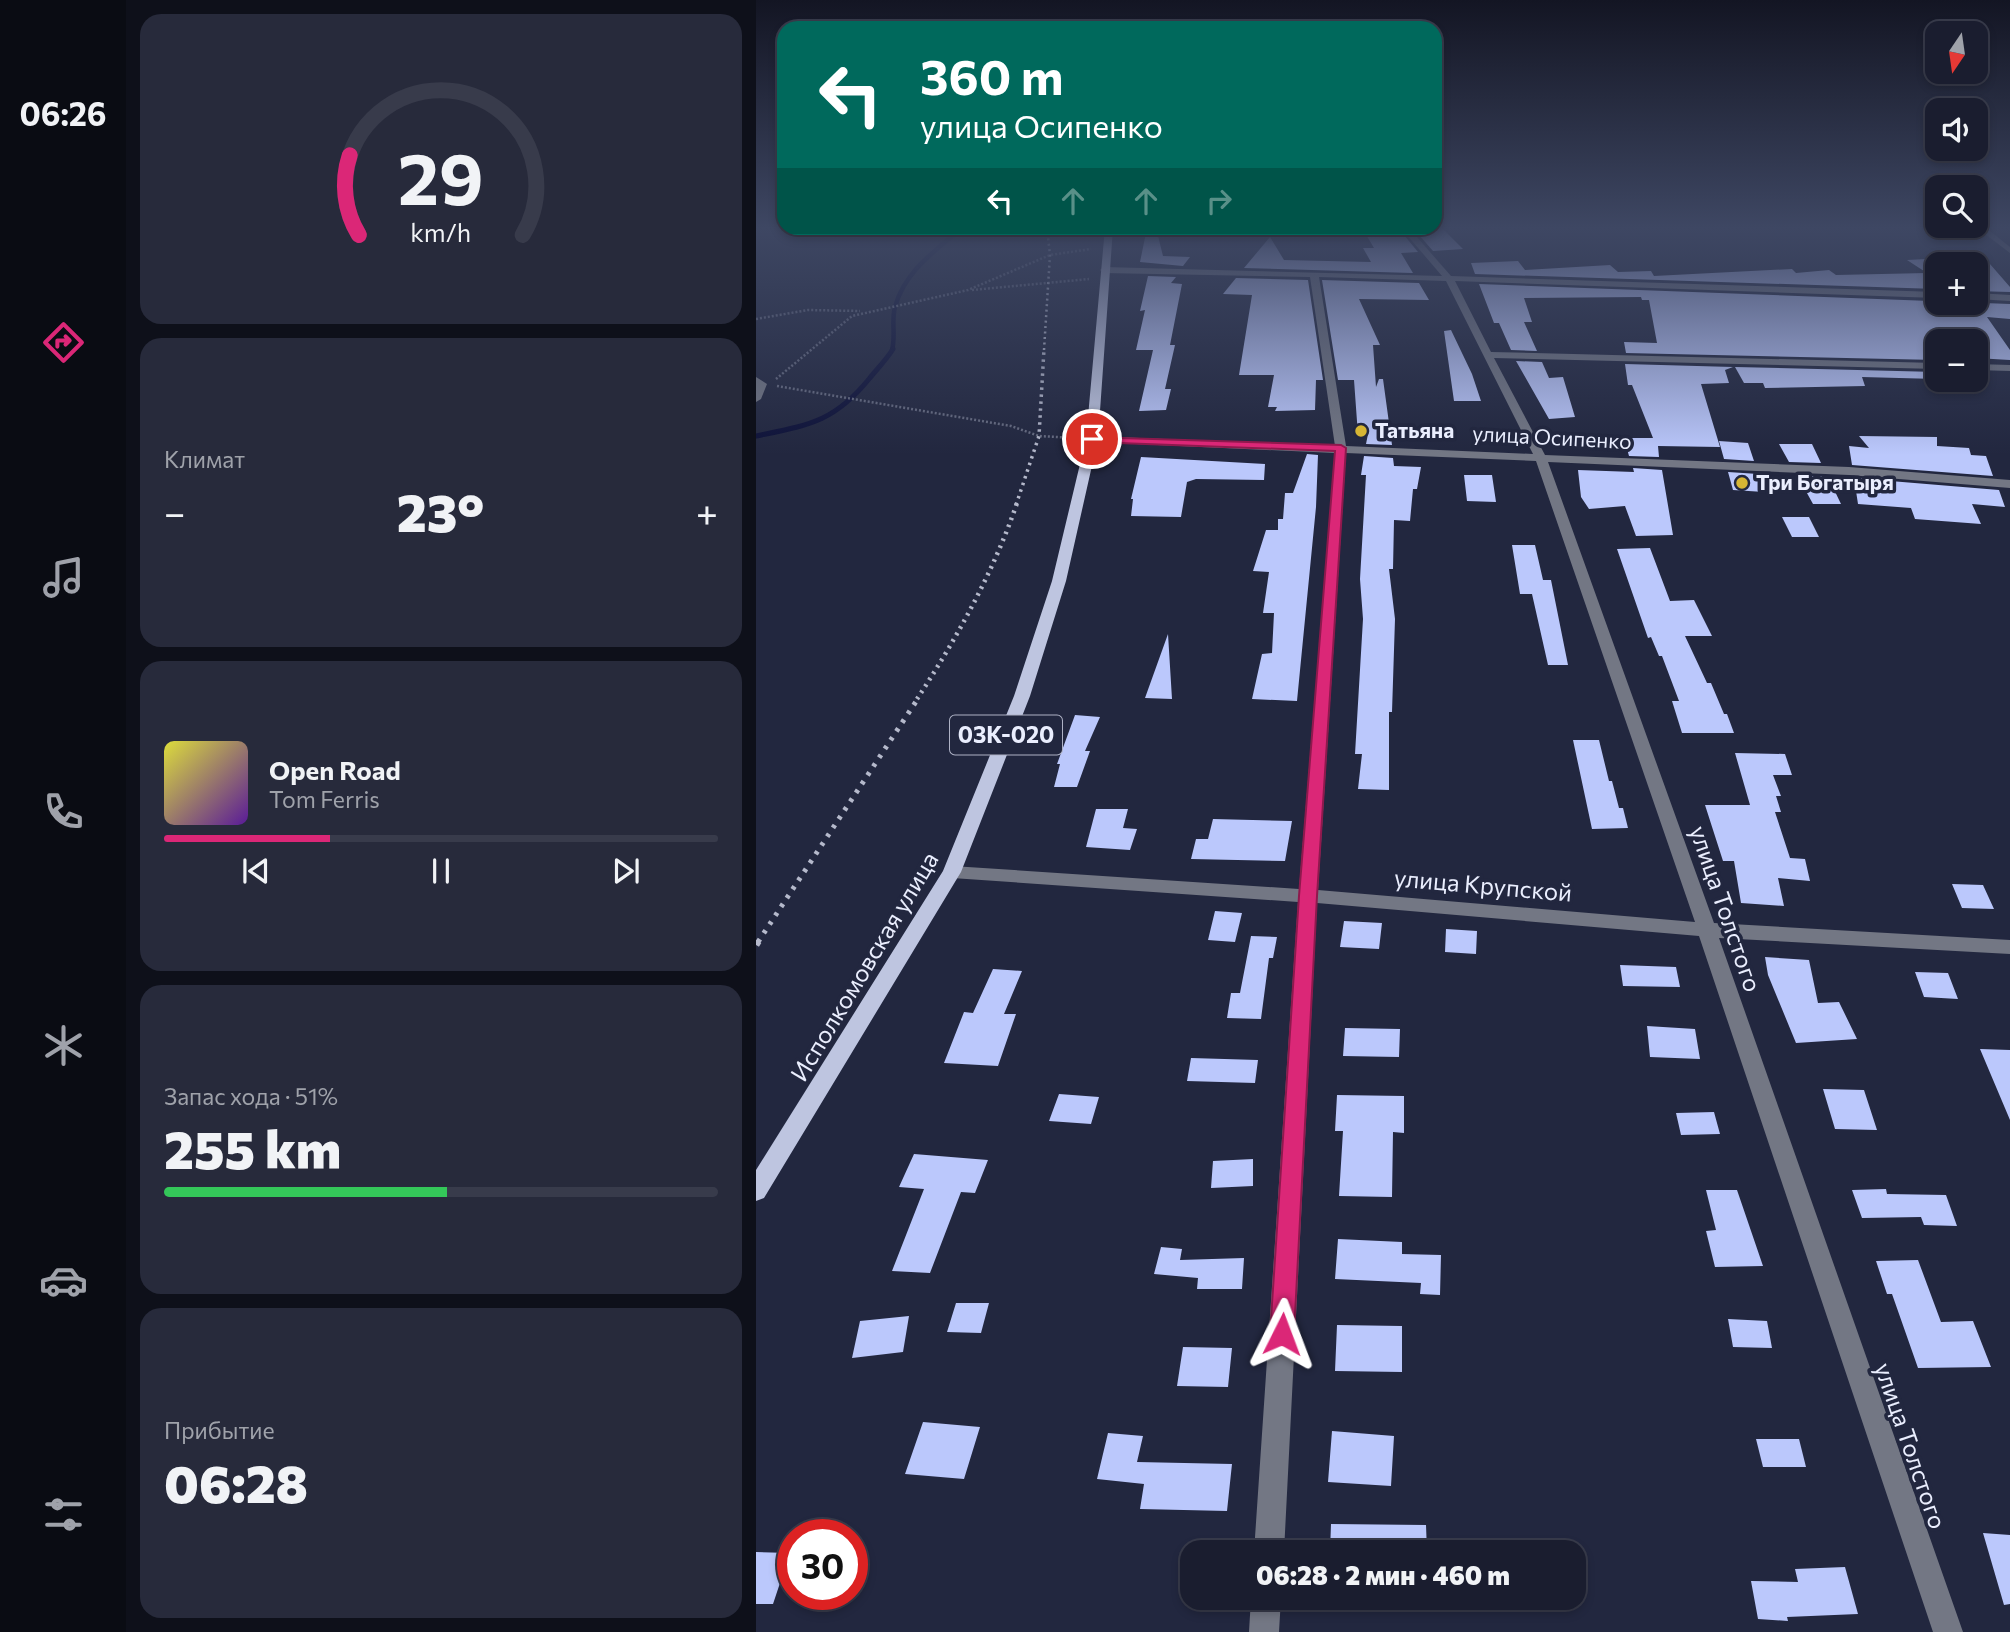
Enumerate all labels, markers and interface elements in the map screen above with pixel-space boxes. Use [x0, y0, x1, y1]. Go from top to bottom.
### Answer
north arrow [1925, 21, 1988, 84]
map controls [1925, 21, 1988, 392]
text: 360 m [920, 45, 1063, 105]
icon: left [805, 49, 896, 140]
text: 06:26 [19, 93, 107, 133]
button: sound [1925, 98, 1988, 161]
text: улица Осипенко [920, 105, 1163, 145]
text: 29 [398, 131, 484, 220]
button: search [1925, 175, 1988, 238]
icon: left [981, 182, 1019, 220]
icon: ahead [1054, 182, 1092, 220]
icon: ahead [1127, 182, 1165, 220]
icon: right [1200, 182, 1238, 220]
text: km/h [411, 217, 471, 247]
button: + [1925, 252, 1988, 315]
icon: directions [39, 318, 88, 367]
button: − [1925, 329, 1988, 392]
pin [1062, 409, 1122, 469]
place label: Татьяна [1375, 417, 1454, 442]
icon: arrive [1073, 420, 1111, 458]
street label: улица Осипенко [1472, 420, 1632, 453]
marker: Татьяна [1353, 423, 1369, 439]
text: Климат [164, 445, 245, 473]
place label: Три Богатыря [1756, 469, 1894, 494]
marker: Три Богатыря [1734, 475, 1750, 491]
text: 23° [397, 479, 484, 543]
text: − [164, 488, 186, 535]
text: + [696, 488, 718, 535]
icon: music [39, 553, 88, 602]
road number: 03К-020 [950, 716, 1062, 754]
text: Open Road [269, 754, 401, 785]
text: Tom Ferris [269, 785, 380, 813]
icon: phone [39, 787, 88, 836]
street label: улица Толстого [1684, 822, 1768, 995]
street label: Исполкомовская улица [784, 846, 944, 1086]
icon: previous [237, 852, 275, 890]
icon: pause [422, 852, 460, 890]
icon: next [607, 852, 645, 890]
street label: улица Крупской [1393, 862, 1573, 907]
icon: climate [39, 1021, 88, 1070]
text: Запас хода · 51% [164, 1082, 338, 1110]
text: 255 km [164, 1116, 341, 1180]
icon: car [39, 1256, 88, 1305]
position arrow [1245, 1297, 1319, 1371]
street label: улица Толстого [1869, 1359, 1953, 1532]
text: Прибытие [164, 1416, 275, 1444]
text: 06:28 [164, 1450, 308, 1514]
icon: filters [39, 1490, 88, 1539]
speed limit sign: 30 [777, 1519, 868, 1610]
text: 06:28 · 2 мин · 460 m [1256, 1559, 1510, 1590]

